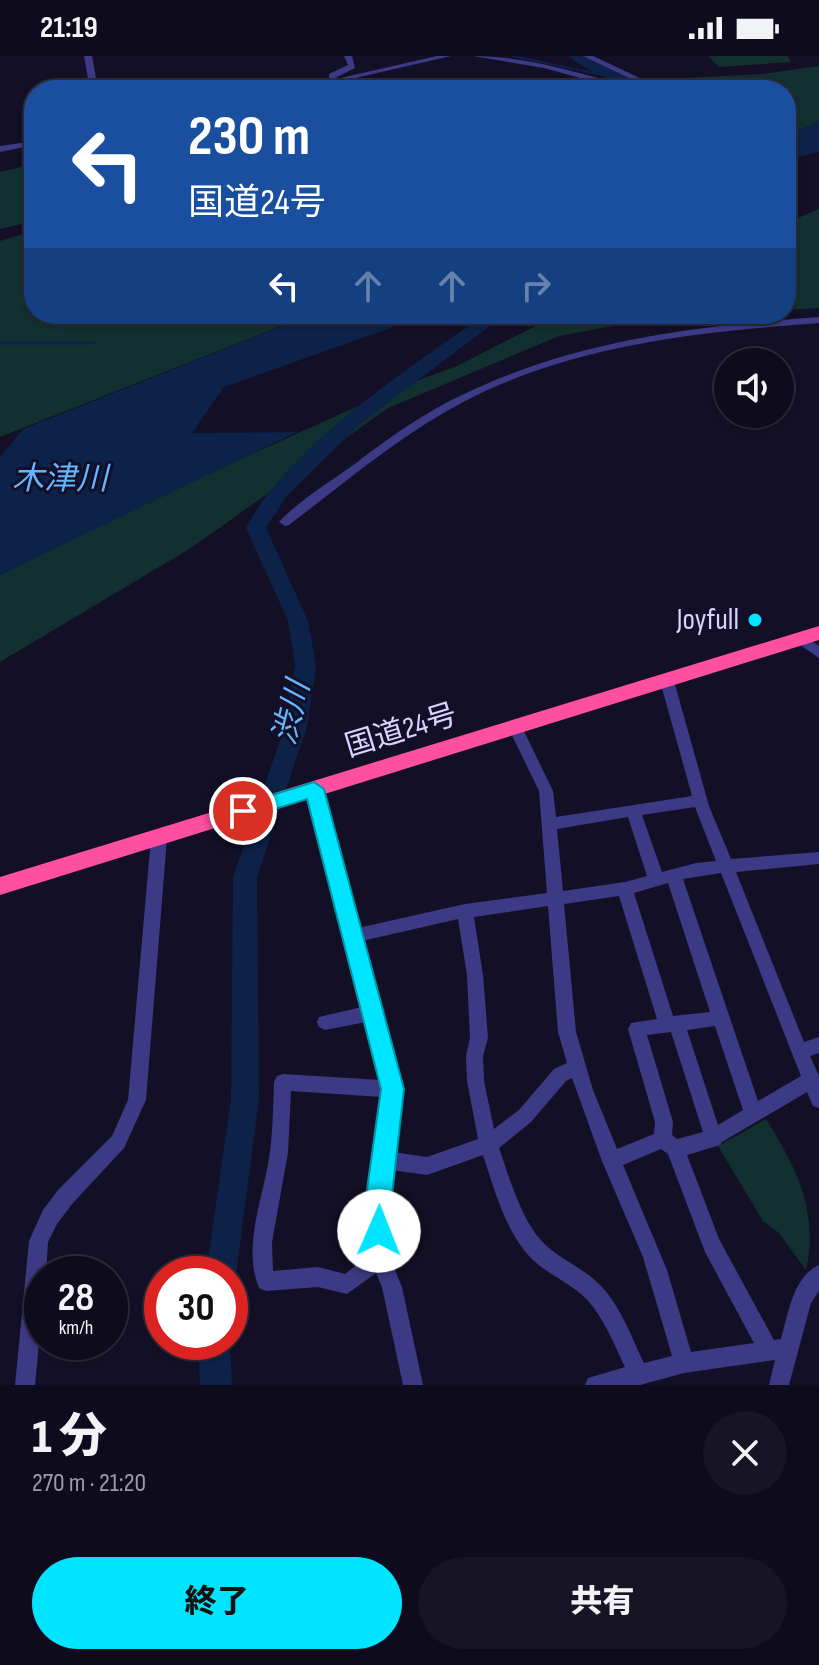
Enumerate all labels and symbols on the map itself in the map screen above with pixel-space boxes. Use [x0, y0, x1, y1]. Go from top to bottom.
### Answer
water label: 木津川 [12, 460, 111, 499]
place label: Joyfull [675, 602, 739, 638]
marker: Joyfull [746, 611, 764, 629]
water label: 渋川 [265, 674, 319, 749]
street label: 国道24号 [341, 697, 461, 765]
pin [209, 777, 277, 845]
position arrow [337, 1189, 421, 1273]
speed limit sign: 30 [144, 1256, 248, 1360]

